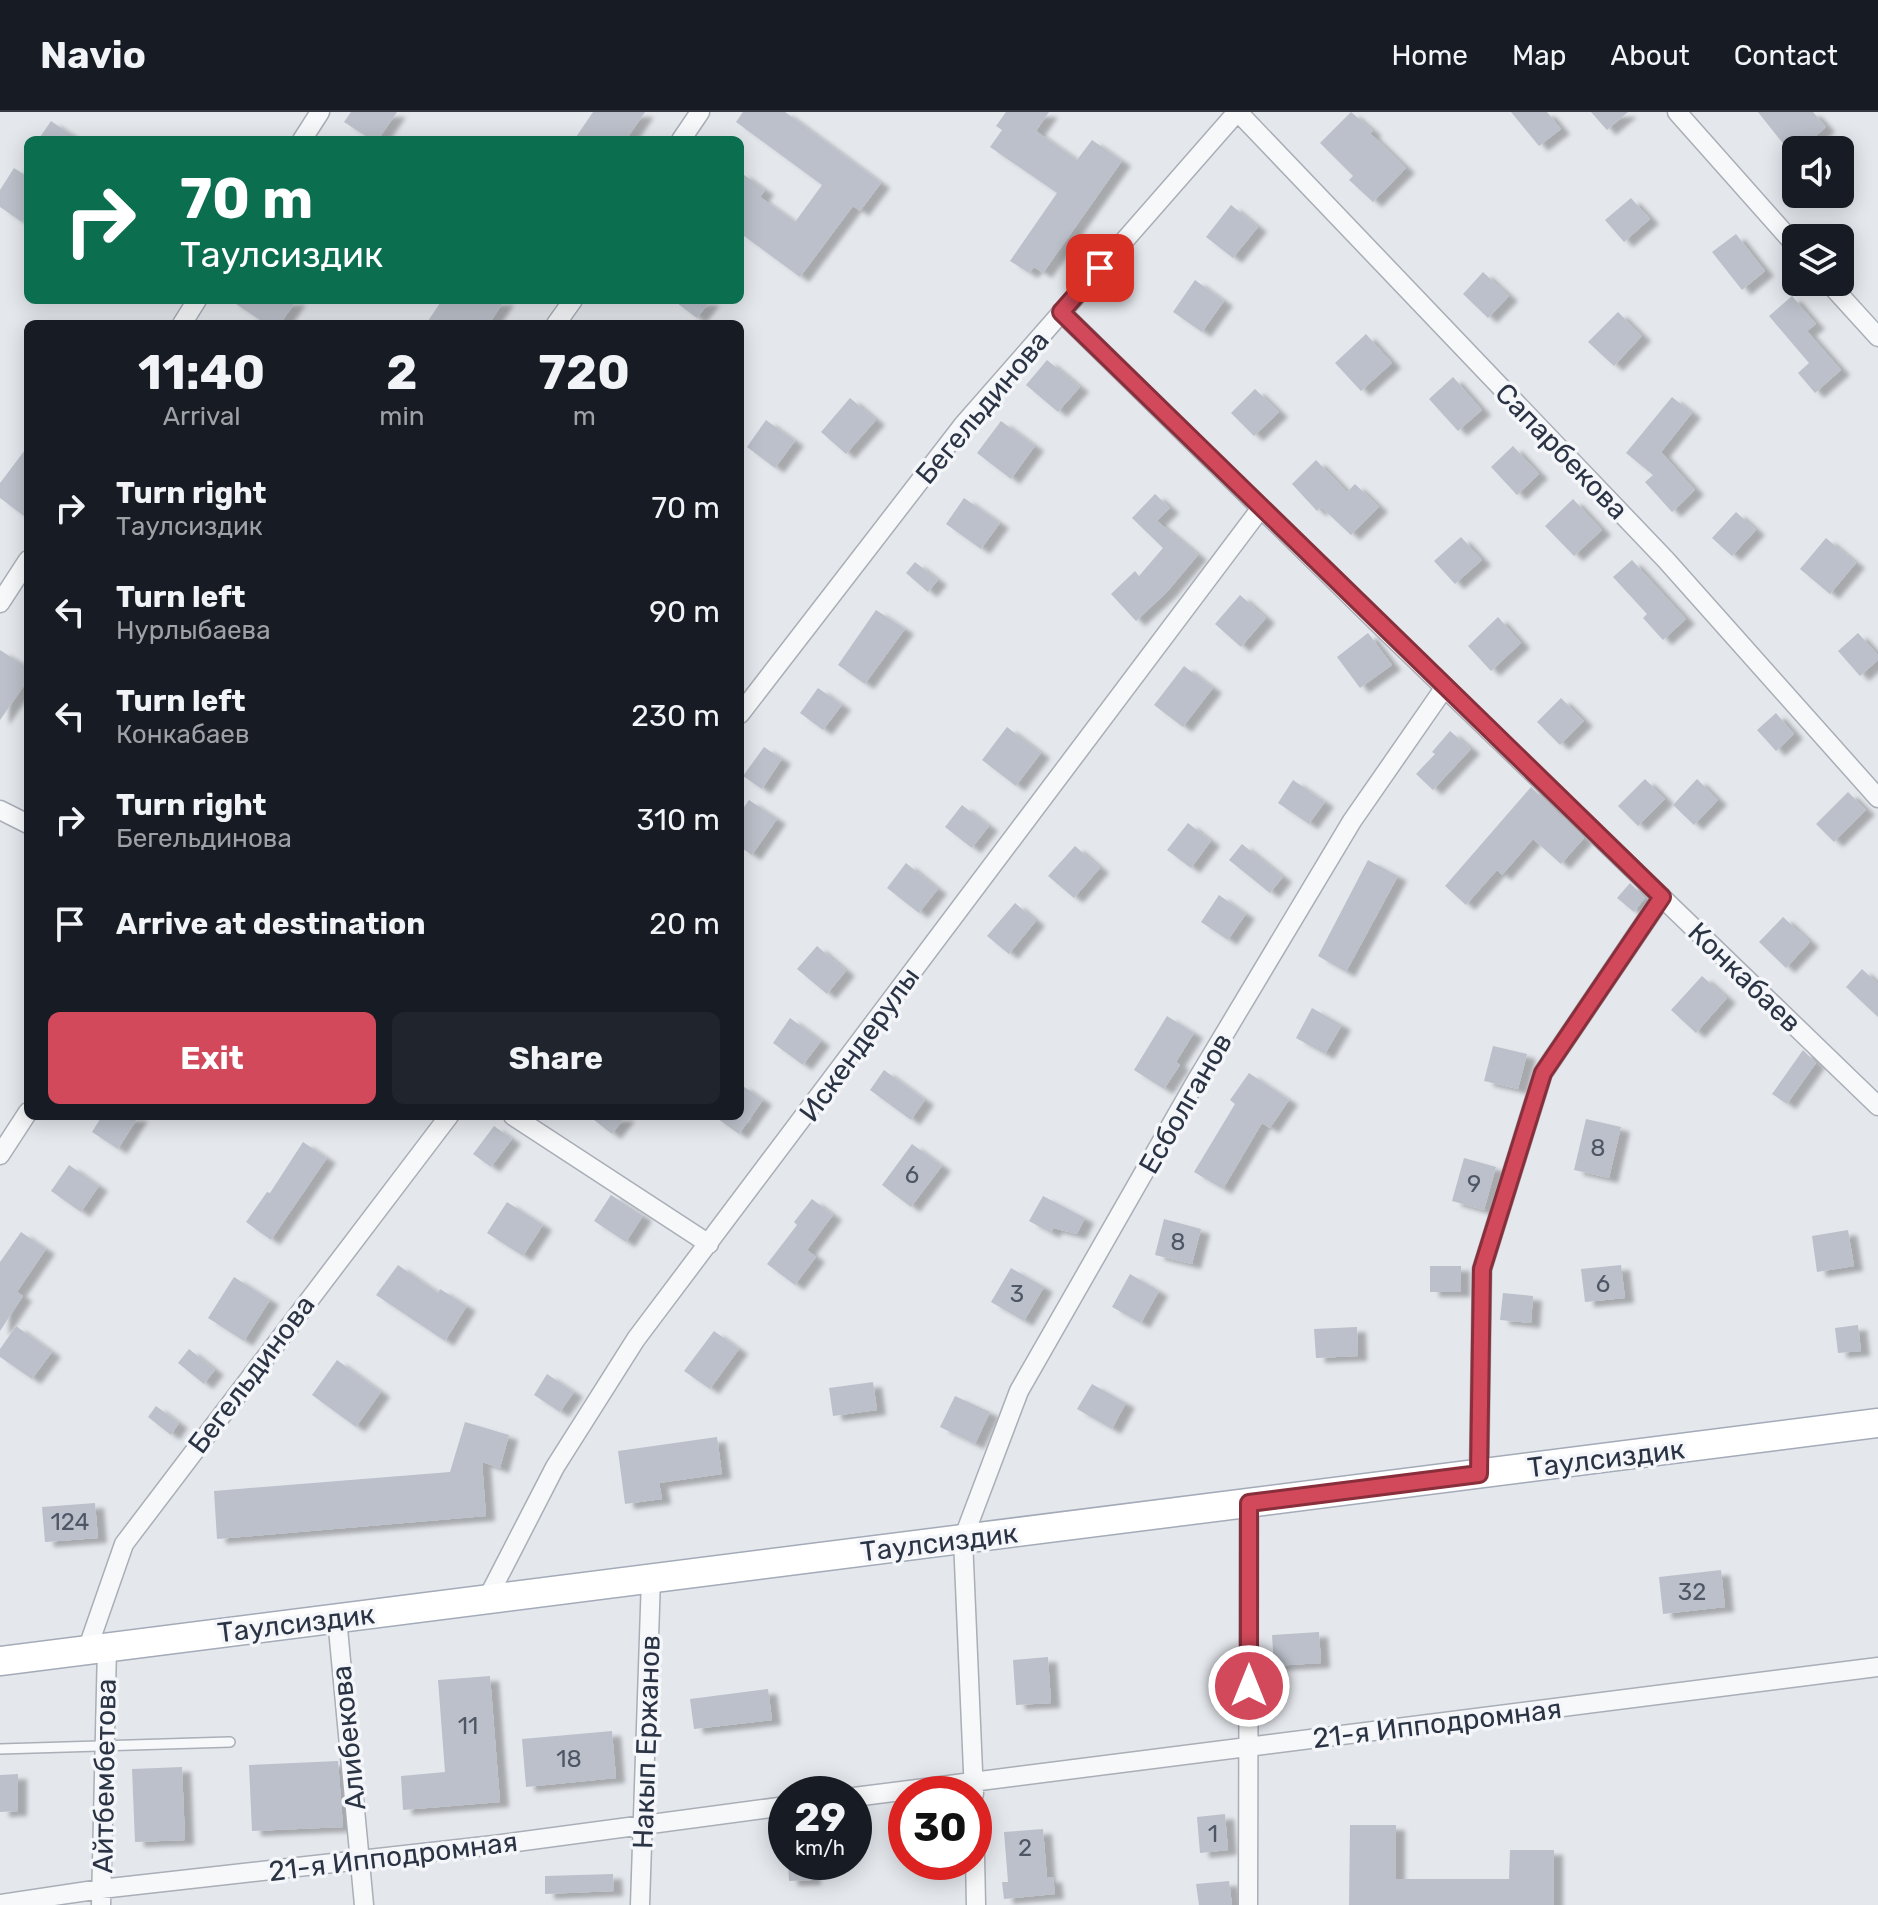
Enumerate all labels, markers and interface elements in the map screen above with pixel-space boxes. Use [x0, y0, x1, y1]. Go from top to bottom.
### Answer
text: Navio [40, 32, 146, 78]
text: Home [1391, 39, 1468, 72]
text: Map [1512, 39, 1566, 72]
text: About [1610, 39, 1690, 72]
text: Contact [1734, 39, 1838, 72]
map controls [1782, 136, 1854, 296]
button: sound [1782, 136, 1854, 208]
text: 70 m [180, 166, 313, 232]
icon: right [48, 168, 152, 272]
button: layers [1782, 224, 1854, 296]
text: Таулсиздик [180, 233, 383, 276]
pin [1066, 234, 1134, 302]
icon: arrive [1078, 246, 1122, 290]
street label: Бегельдинова [909, 324, 1056, 490]
text: 11:40 [138, 344, 265, 401]
text: 2 [386, 344, 418, 401]
text: 720 [539, 344, 630, 401]
street label: Сапарбекова [1489, 376, 1635, 526]
text: Arrival [163, 401, 241, 432]
text: min [379, 401, 424, 432]
text: m [573, 401, 596, 432]
text: Turn right [116, 475, 267, 511]
icon: right [48, 486, 92, 530]
text: 70 m [652, 490, 720, 526]
text: Таулсиздик [116, 511, 263, 542]
text: Turn left [116, 579, 246, 615]
icon: left [48, 590, 92, 634]
text: 90 m [649, 594, 720, 630]
text: Нурлыбаева [116, 615, 271, 646]
text: Turn left [116, 683, 246, 719]
icon: left [48, 694, 92, 738]
text: 230 m [631, 698, 720, 734]
text: Конкабаев [116, 719, 250, 750]
text: Turn right [116, 787, 267, 823]
icon: right [48, 798, 92, 842]
text: 310 m [637, 802, 720, 838]
text: Бегельдинова [116, 823, 292, 854]
icon: arrive [48, 902, 92, 946]
text: Arrive at destination [116, 906, 426, 942]
text: 20 m [649, 906, 720, 942]
street label: Конкабаев [1681, 916, 1808, 1039]
street label: Искендерулы [792, 961, 926, 1128]
button: Exit [48, 1012, 376, 1104]
button: Share [392, 1012, 720, 1104]
street label: Есболганов [1132, 1027, 1239, 1179]
house number: 8 [1590, 1134, 1606, 1162]
house number: 6 [905, 1161, 919, 1189]
house number: 9 [1467, 1170, 1481, 1198]
house number: 8 [1170, 1228, 1186, 1256]
house number: 6 [1596, 1270, 1610, 1298]
house number: 3 [1010, 1280, 1024, 1308]
street label: Бегельдинова [181, 1289, 322, 1460]
street label: Таулсиздик [1526, 1432, 1687, 1485]
house number: 124 [50, 1508, 90, 1536]
street label: Таулсиздик [859, 1516, 1020, 1569]
house number: 32 [1678, 1578, 1706, 1606]
street label: Таулсиздик [216, 1597, 377, 1650]
street label: Накып Ержанов [626, 1634, 667, 1850]
position arrow [1207, 1644, 1291, 1728]
street label: Алибекова [324, 1664, 373, 1812]
street label: Айтбембетова [86, 1678, 123, 1874]
street label: 21-я Ипподромная [1311, 1692, 1563, 1755]
house number: 11 [458, 1712, 478, 1740]
house number: 18 [556, 1745, 582, 1773]
speed limit sign: 30 [888, 1776, 992, 1880]
text: 29 [794, 1794, 846, 1841]
house number: 1 [1208, 1820, 1218, 1848]
street label: 21-я Ипподромная [267, 1825, 519, 1888]
house number: 2 [1018, 1834, 1032, 1862]
text: km/h [795, 1836, 845, 1860]

